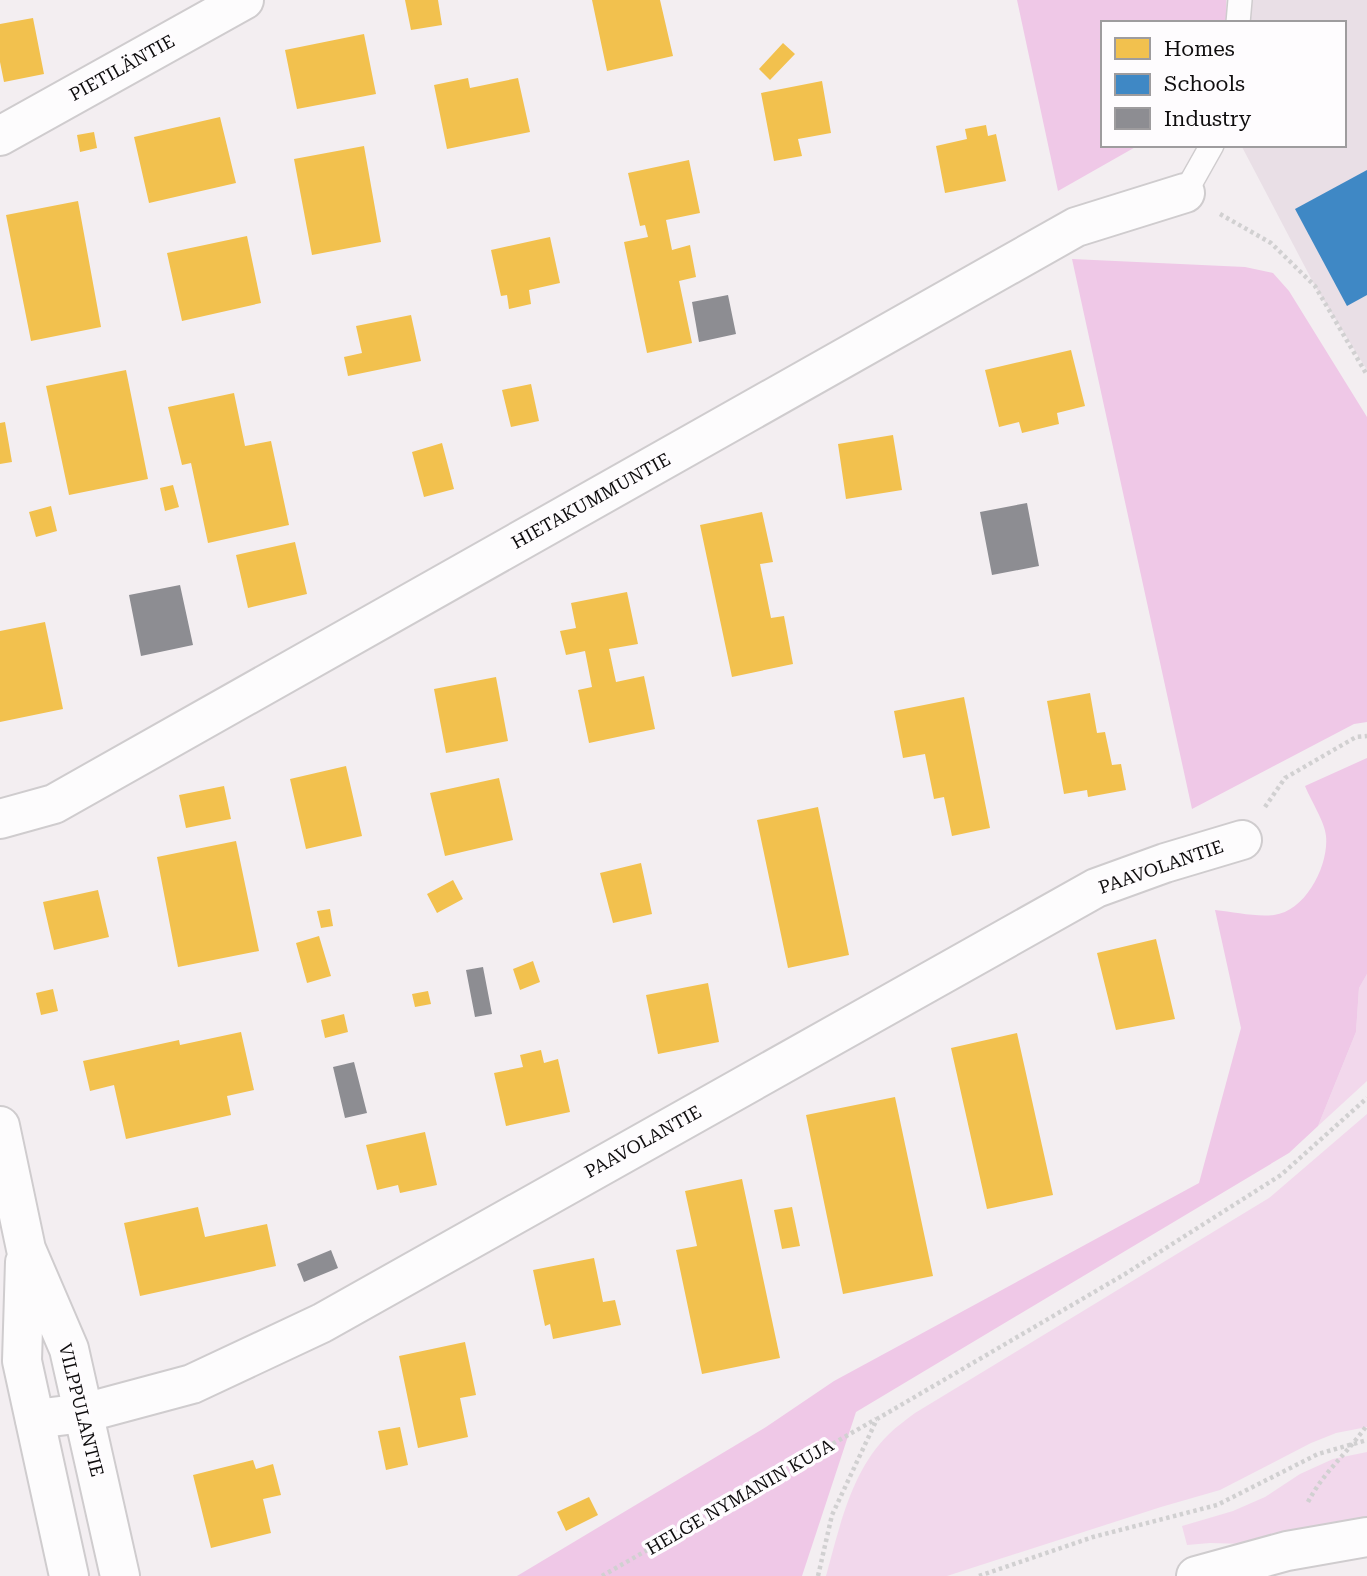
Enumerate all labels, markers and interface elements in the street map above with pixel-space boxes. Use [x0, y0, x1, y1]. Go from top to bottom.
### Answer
legend [1101, 21, 1346, 147]
street label: PIETILÄNTIE [66, 30, 178, 105]
text: Homes [1164, 37, 1235, 61]
text: Schools [1164, 72, 1245, 96]
text: Industry [1164, 107, 1252, 131]
street label: HIETAKUMMUNTIE [508, 448, 674, 553]
street label: PAAVOLANTIE [1096, 835, 1226, 898]
street label: PAAVOLANTIE [581, 1101, 705, 1182]
street label: VILPPULANTIE [55, 1341, 108, 1479]
street label: HELGE NYMANIN KUJA [642, 1434, 838, 1559]

